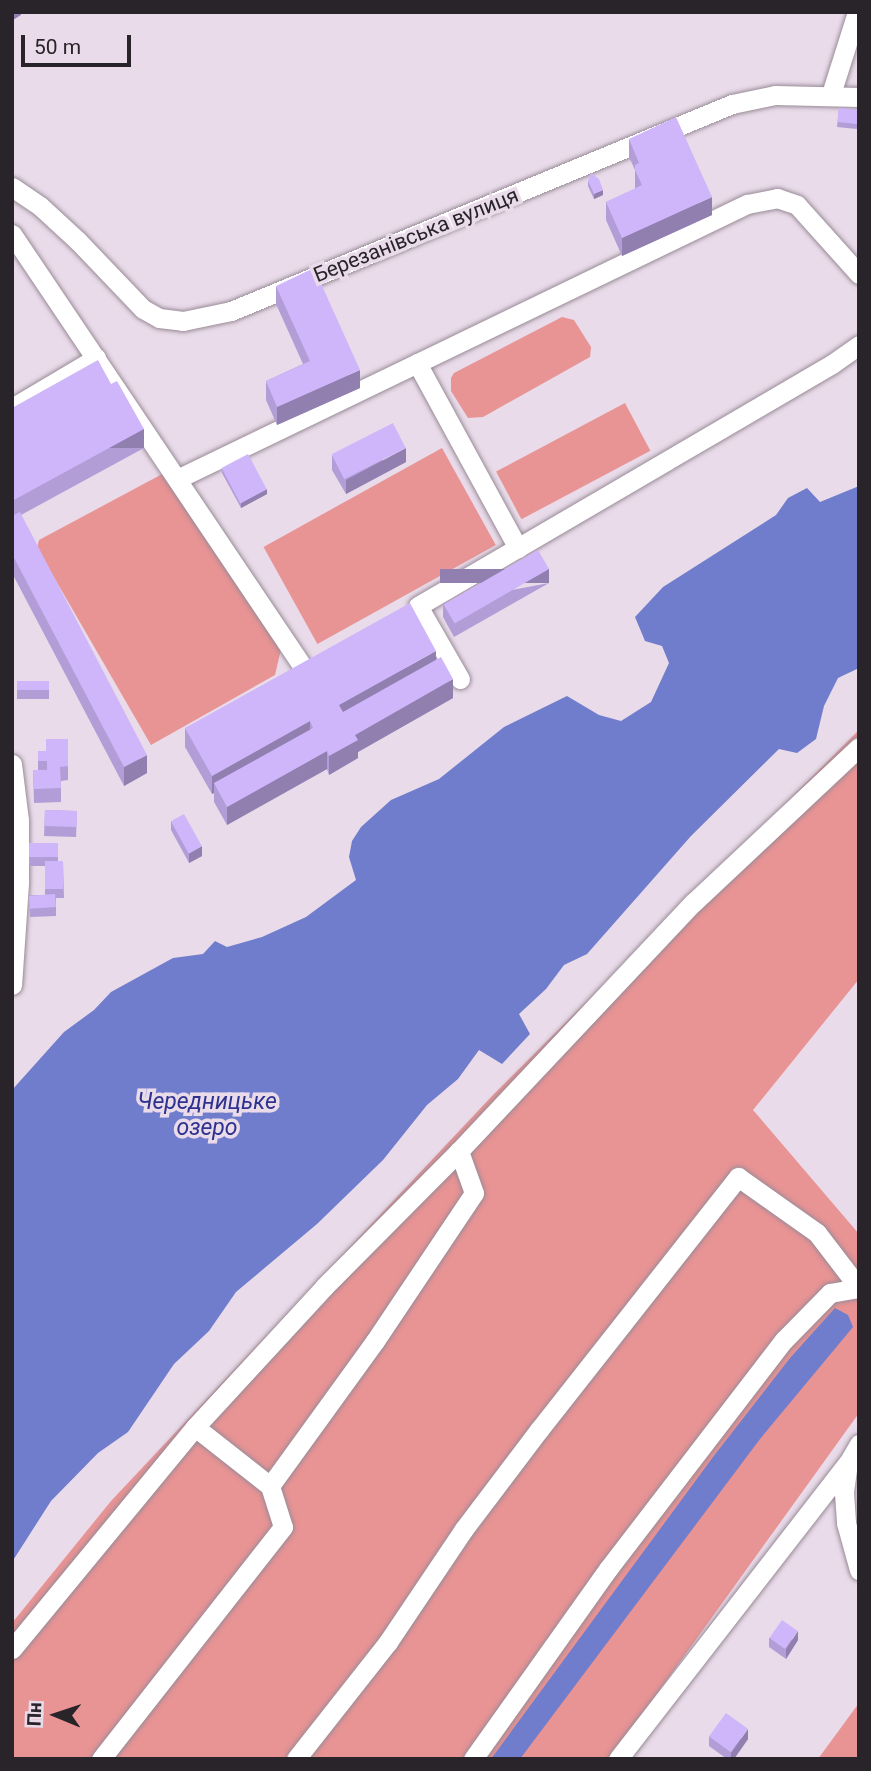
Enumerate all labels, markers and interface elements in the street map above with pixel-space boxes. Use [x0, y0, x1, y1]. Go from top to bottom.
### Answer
scale bar [24, 21, 135, 65]
text: 50 m [34, 35, 81, 59]
street label: Березанівська вулиця [310, 182, 522, 288]
water label: Чередницьке озеро [137, 1088, 277, 1142]
north arrow [21, 1680, 91, 1750]
text: Пн [23, 1702, 46, 1727]

